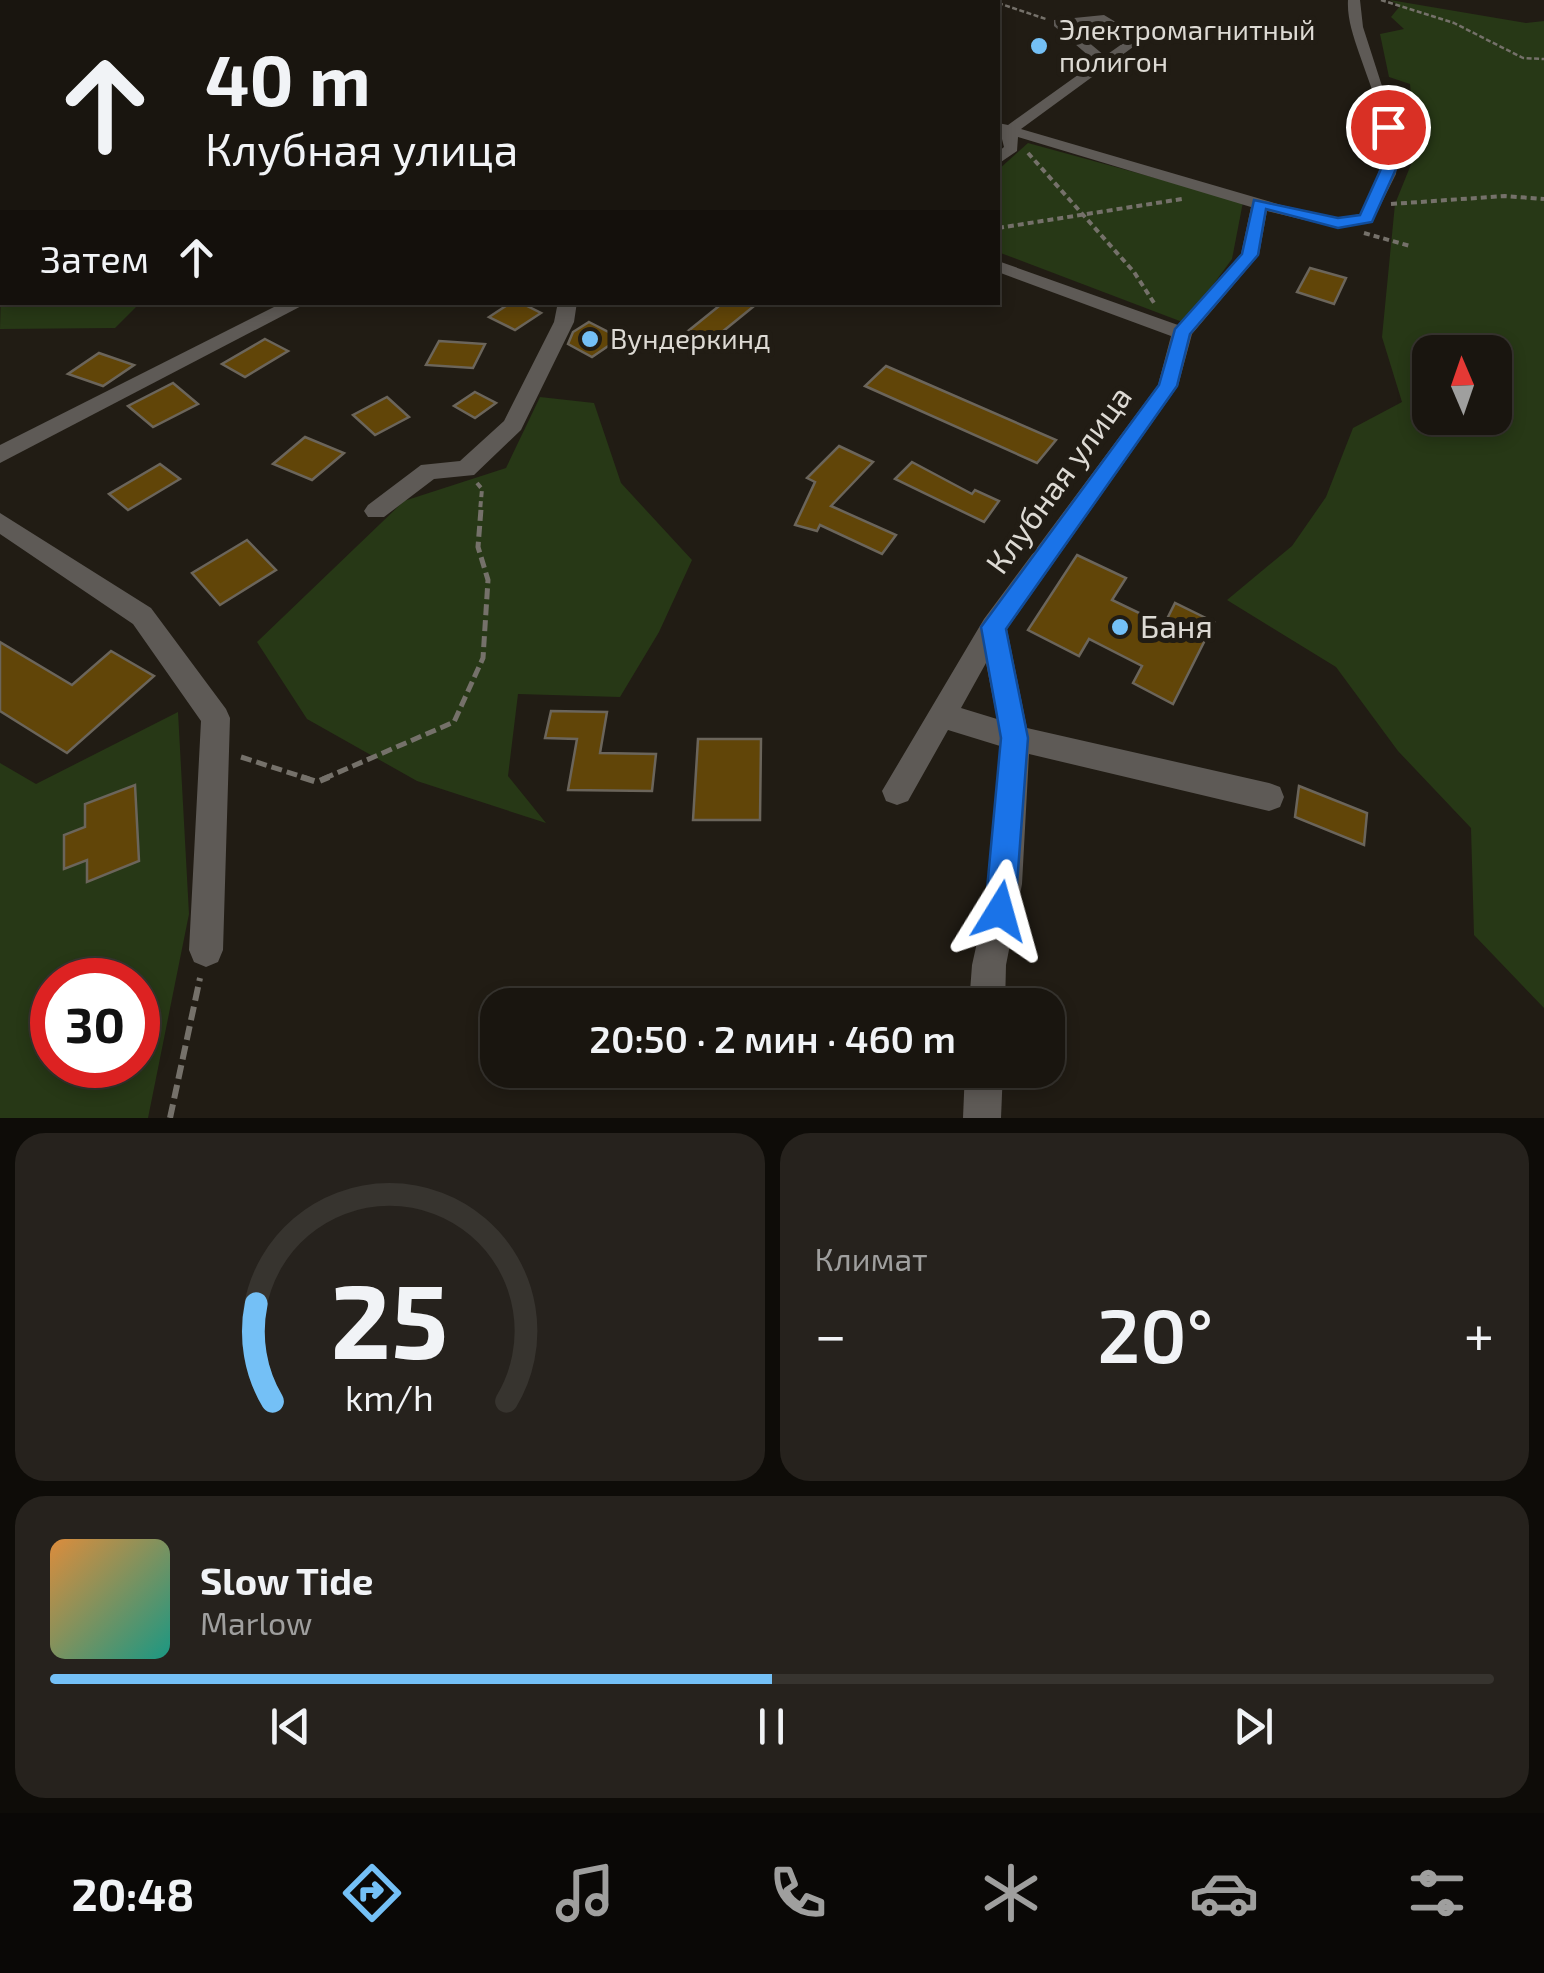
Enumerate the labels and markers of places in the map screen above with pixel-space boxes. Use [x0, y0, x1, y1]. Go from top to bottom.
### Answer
place label: Электромагнитный полигон [1059, 12, 1316, 78]
marker: Электромагнитный полигон [1028, 35, 1050, 57]
pin [1346, 85, 1431, 170]
place label: Вундеркинд [610, 321, 771, 355]
marker: Вундеркинд [579, 328, 601, 350]
place label: Баня [1140, 606, 1213, 644]
marker: Баня [1109, 616, 1131, 638]

